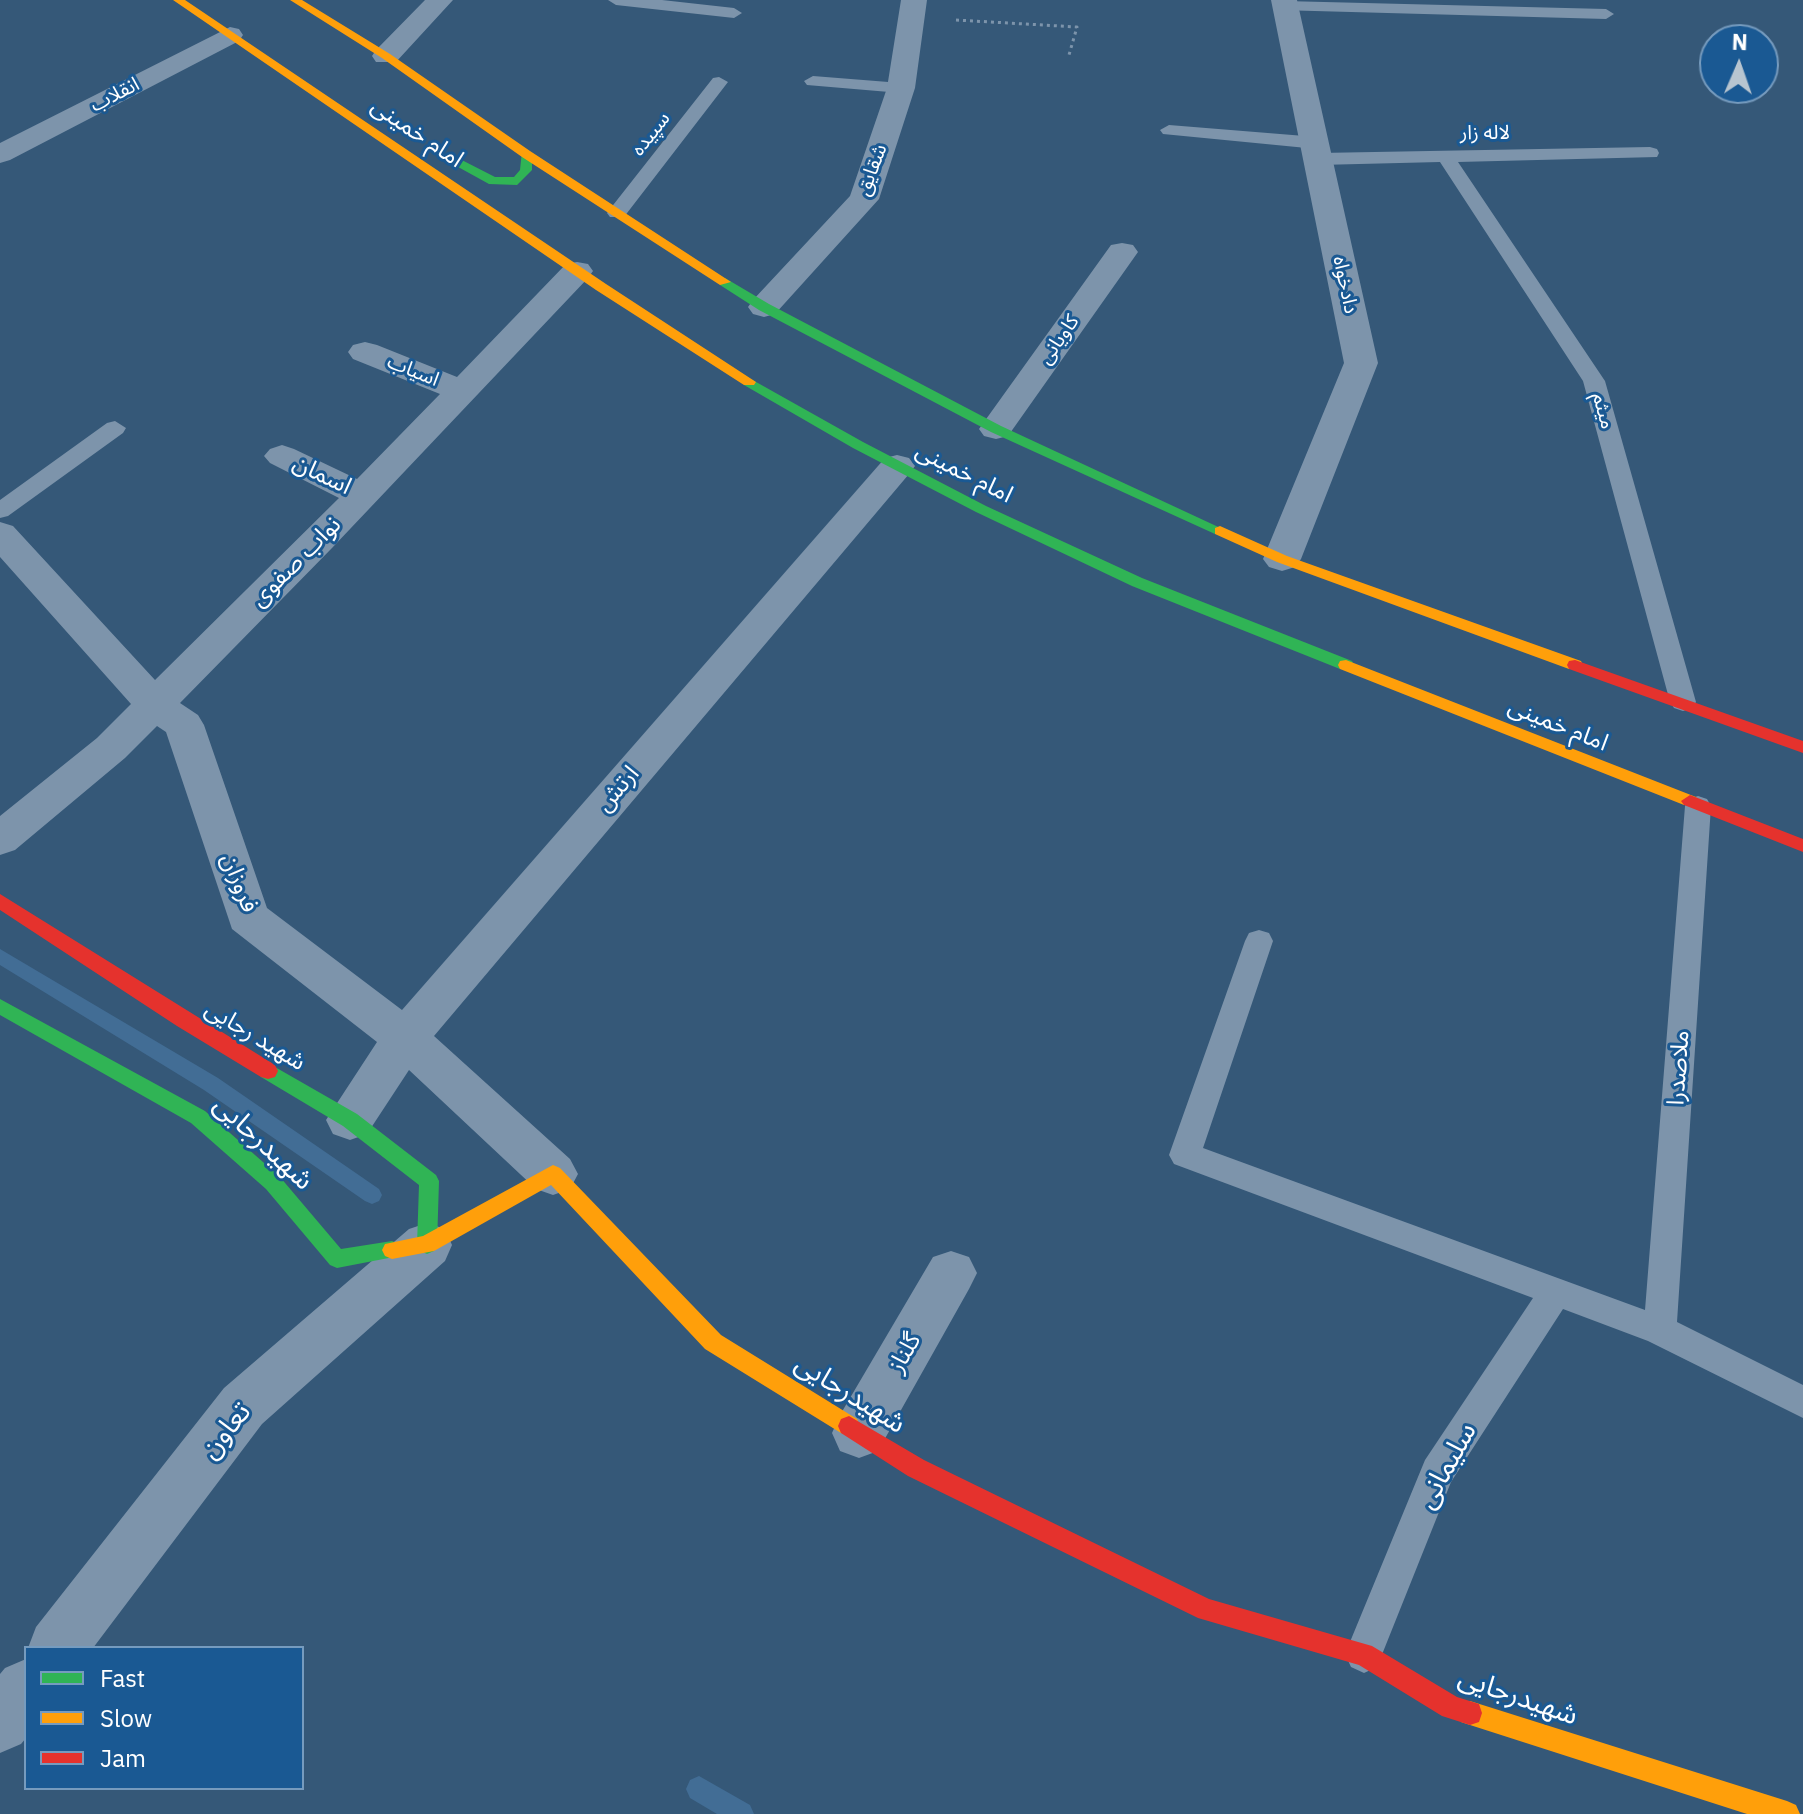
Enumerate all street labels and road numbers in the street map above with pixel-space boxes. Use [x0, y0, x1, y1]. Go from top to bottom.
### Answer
street label: انقلاب [86, 73, 144, 117]
street label: امام خمینی [365, 92, 469, 174]
street label: سپیده [626, 107, 676, 161]
street label: لاله زار [1460, 121, 1510, 145]
street label: شقایق [851, 141, 893, 199]
street label: دادخواه [1327, 254, 1363, 316]
street label: کاویانی [1033, 311, 1085, 369]
street label: اسیاب [384, 350, 442, 392]
street label: میثم [1587, 390, 1619, 432]
street label: امام خمینی [910, 436, 1018, 510]
street label: اسمان [288, 449, 356, 501]
street label: نواب صفوی [245, 511, 347, 613]
street label: امام خمینی [1504, 692, 1612, 758]
street label: ارتش [590, 760, 646, 818]
street label: فروزان [214, 849, 264, 917]
street label: شهید رجایی [200, 995, 310, 1077]
street label: ملاصدرا [1662, 1029, 1696, 1107]
street label: شهیدرجایی [206, 1088, 320, 1198]
street label: گلناز [882, 1328, 928, 1378]
street label: شهیدرجایی [788, 1347, 912, 1441]
street label: تعاون [193, 1396, 259, 1466]
street label: سلیمانی [1410, 1417, 1484, 1515]
street label: شهیدرجایی [1454, 1661, 1582, 1733]

